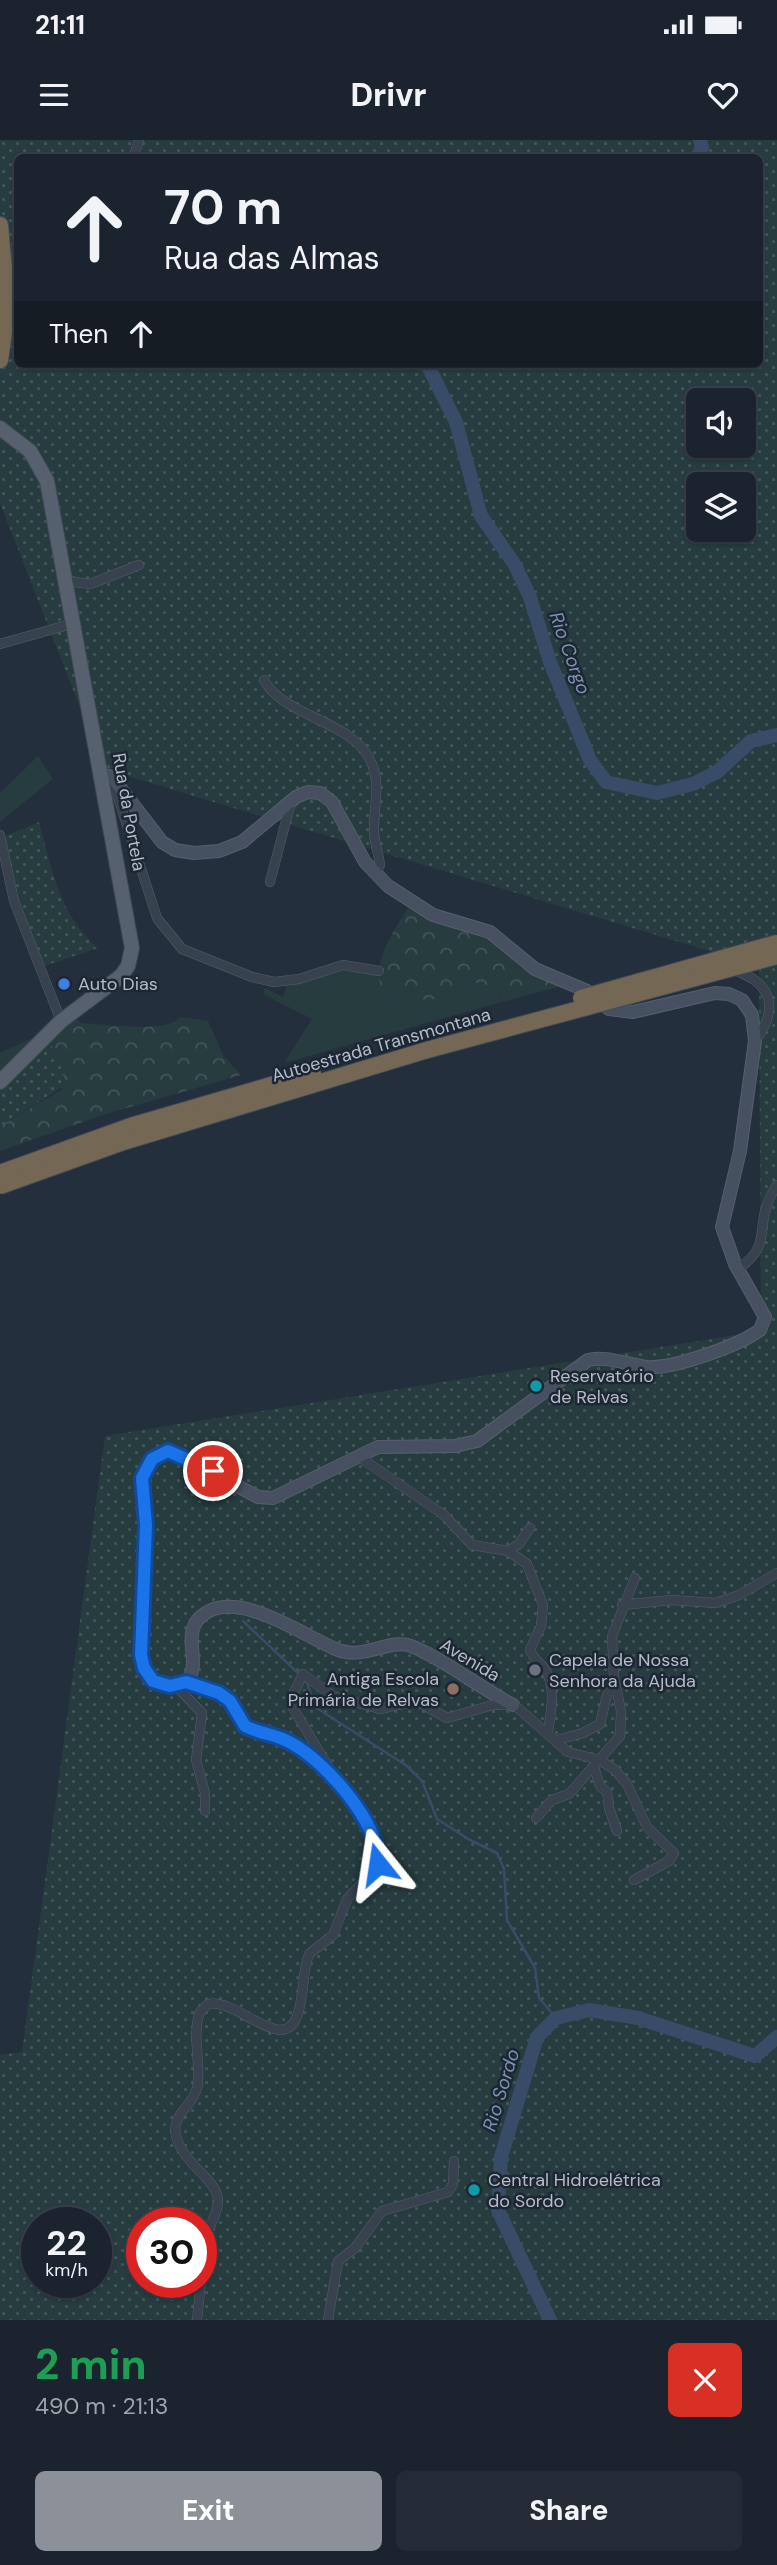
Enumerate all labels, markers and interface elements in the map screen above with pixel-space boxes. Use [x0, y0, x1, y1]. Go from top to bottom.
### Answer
text: 21:11 [35, 8, 85, 42]
text: Drivr [350, 74, 427, 116]
icon: menu [35, 76, 73, 114]
icon: heart [704, 76, 742, 114]
text: 70 m [164, 175, 282, 239]
icon: ahead [49, 182, 140, 273]
text: Rua das Almas [164, 237, 380, 279]
icon: ahead [122, 315, 160, 353]
text: Then [49, 317, 108, 351]
map controls [686, 388, 756, 542]
button: sound [686, 388, 756, 458]
button: layers [686, 472, 756, 542]
water label: Rio Corgo [544, 608, 596, 698]
street label: Rua da Portela [107, 751, 151, 873]
place label: Auto Dias [78, 972, 158, 996]
marker: Auto Dias [56, 976, 72, 992]
street label: Autoestrada Transmontana [269, 1002, 493, 1088]
place label: Reservatório de Relvas [550, 1364, 654, 1409]
marker: Reservatório de Relvas [528, 1378, 544, 1394]
pin [183, 1441, 243, 1501]
icon: arrive [194, 1452, 232, 1490]
street label: Avenida [436, 1633, 504, 1687]
place label: Capela de Nossa Senhora da Ajuda [549, 1648, 696, 1693]
marker: Capela de Nossa Senhora da Ajuda [527, 1662, 543, 1678]
place label: Antiga Escola Primária de Relvas [288, 1667, 439, 1712]
marker: Antiga Escola Primária de Relvas [445, 1681, 461, 1697]
position arrow [341, 1827, 415, 1901]
water label: Rio Sordo [477, 2046, 525, 2134]
place label: Central Hidroelétrica do Sordo [488, 2168, 661, 2213]
marker: Central Hidroelétrica do Sordo [466, 2182, 482, 2198]
speed limit sign: 30 [126, 2207, 217, 2298]
text: 22 [46, 2220, 87, 2266]
text: km/h [45, 2258, 88, 2282]
text: 2 min [35, 2337, 146, 2392]
button: close [668, 2343, 742, 2417]
text: 490 m · 21:13 [35, 2391, 168, 2421]
button: Exit [35, 2471, 382, 2551]
button: Share [396, 2471, 742, 2551]

